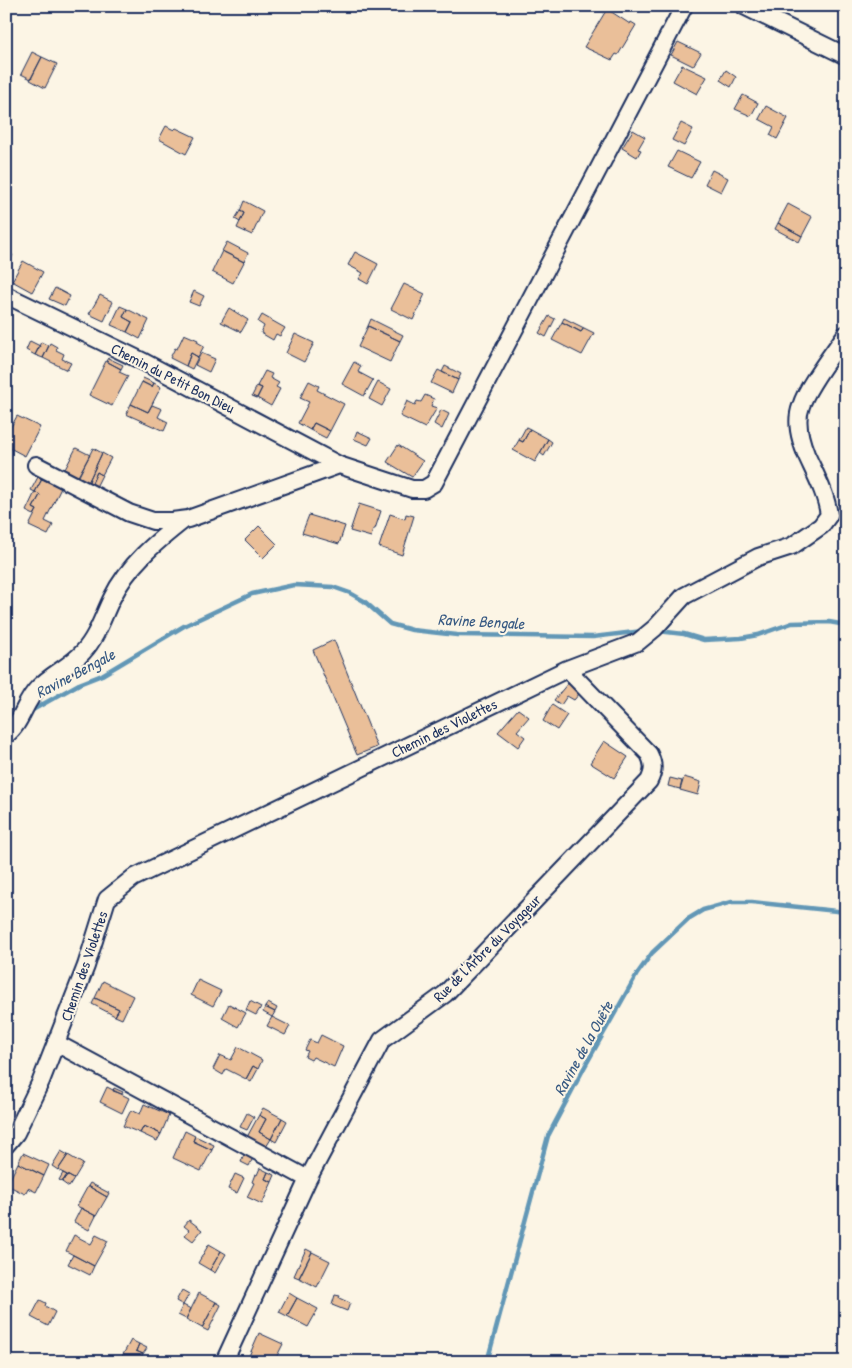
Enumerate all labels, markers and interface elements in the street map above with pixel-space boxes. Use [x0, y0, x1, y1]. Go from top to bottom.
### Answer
street label: Chemin du Petit Bon Dieu [108, 338, 238, 418]
water label: Ravine Bengale [437, 608, 525, 634]
water label: Ravine Bengale [32, 643, 119, 703]
street label: Chemin des Violettes [388, 693, 501, 763]
street label: Rue de l'Arbre du Voyageur [428, 889, 546, 1007]
street label: Chemin des Violettes [55, 908, 113, 1024]
water label: Ravine de la Ouête [548, 996, 618, 1099]

